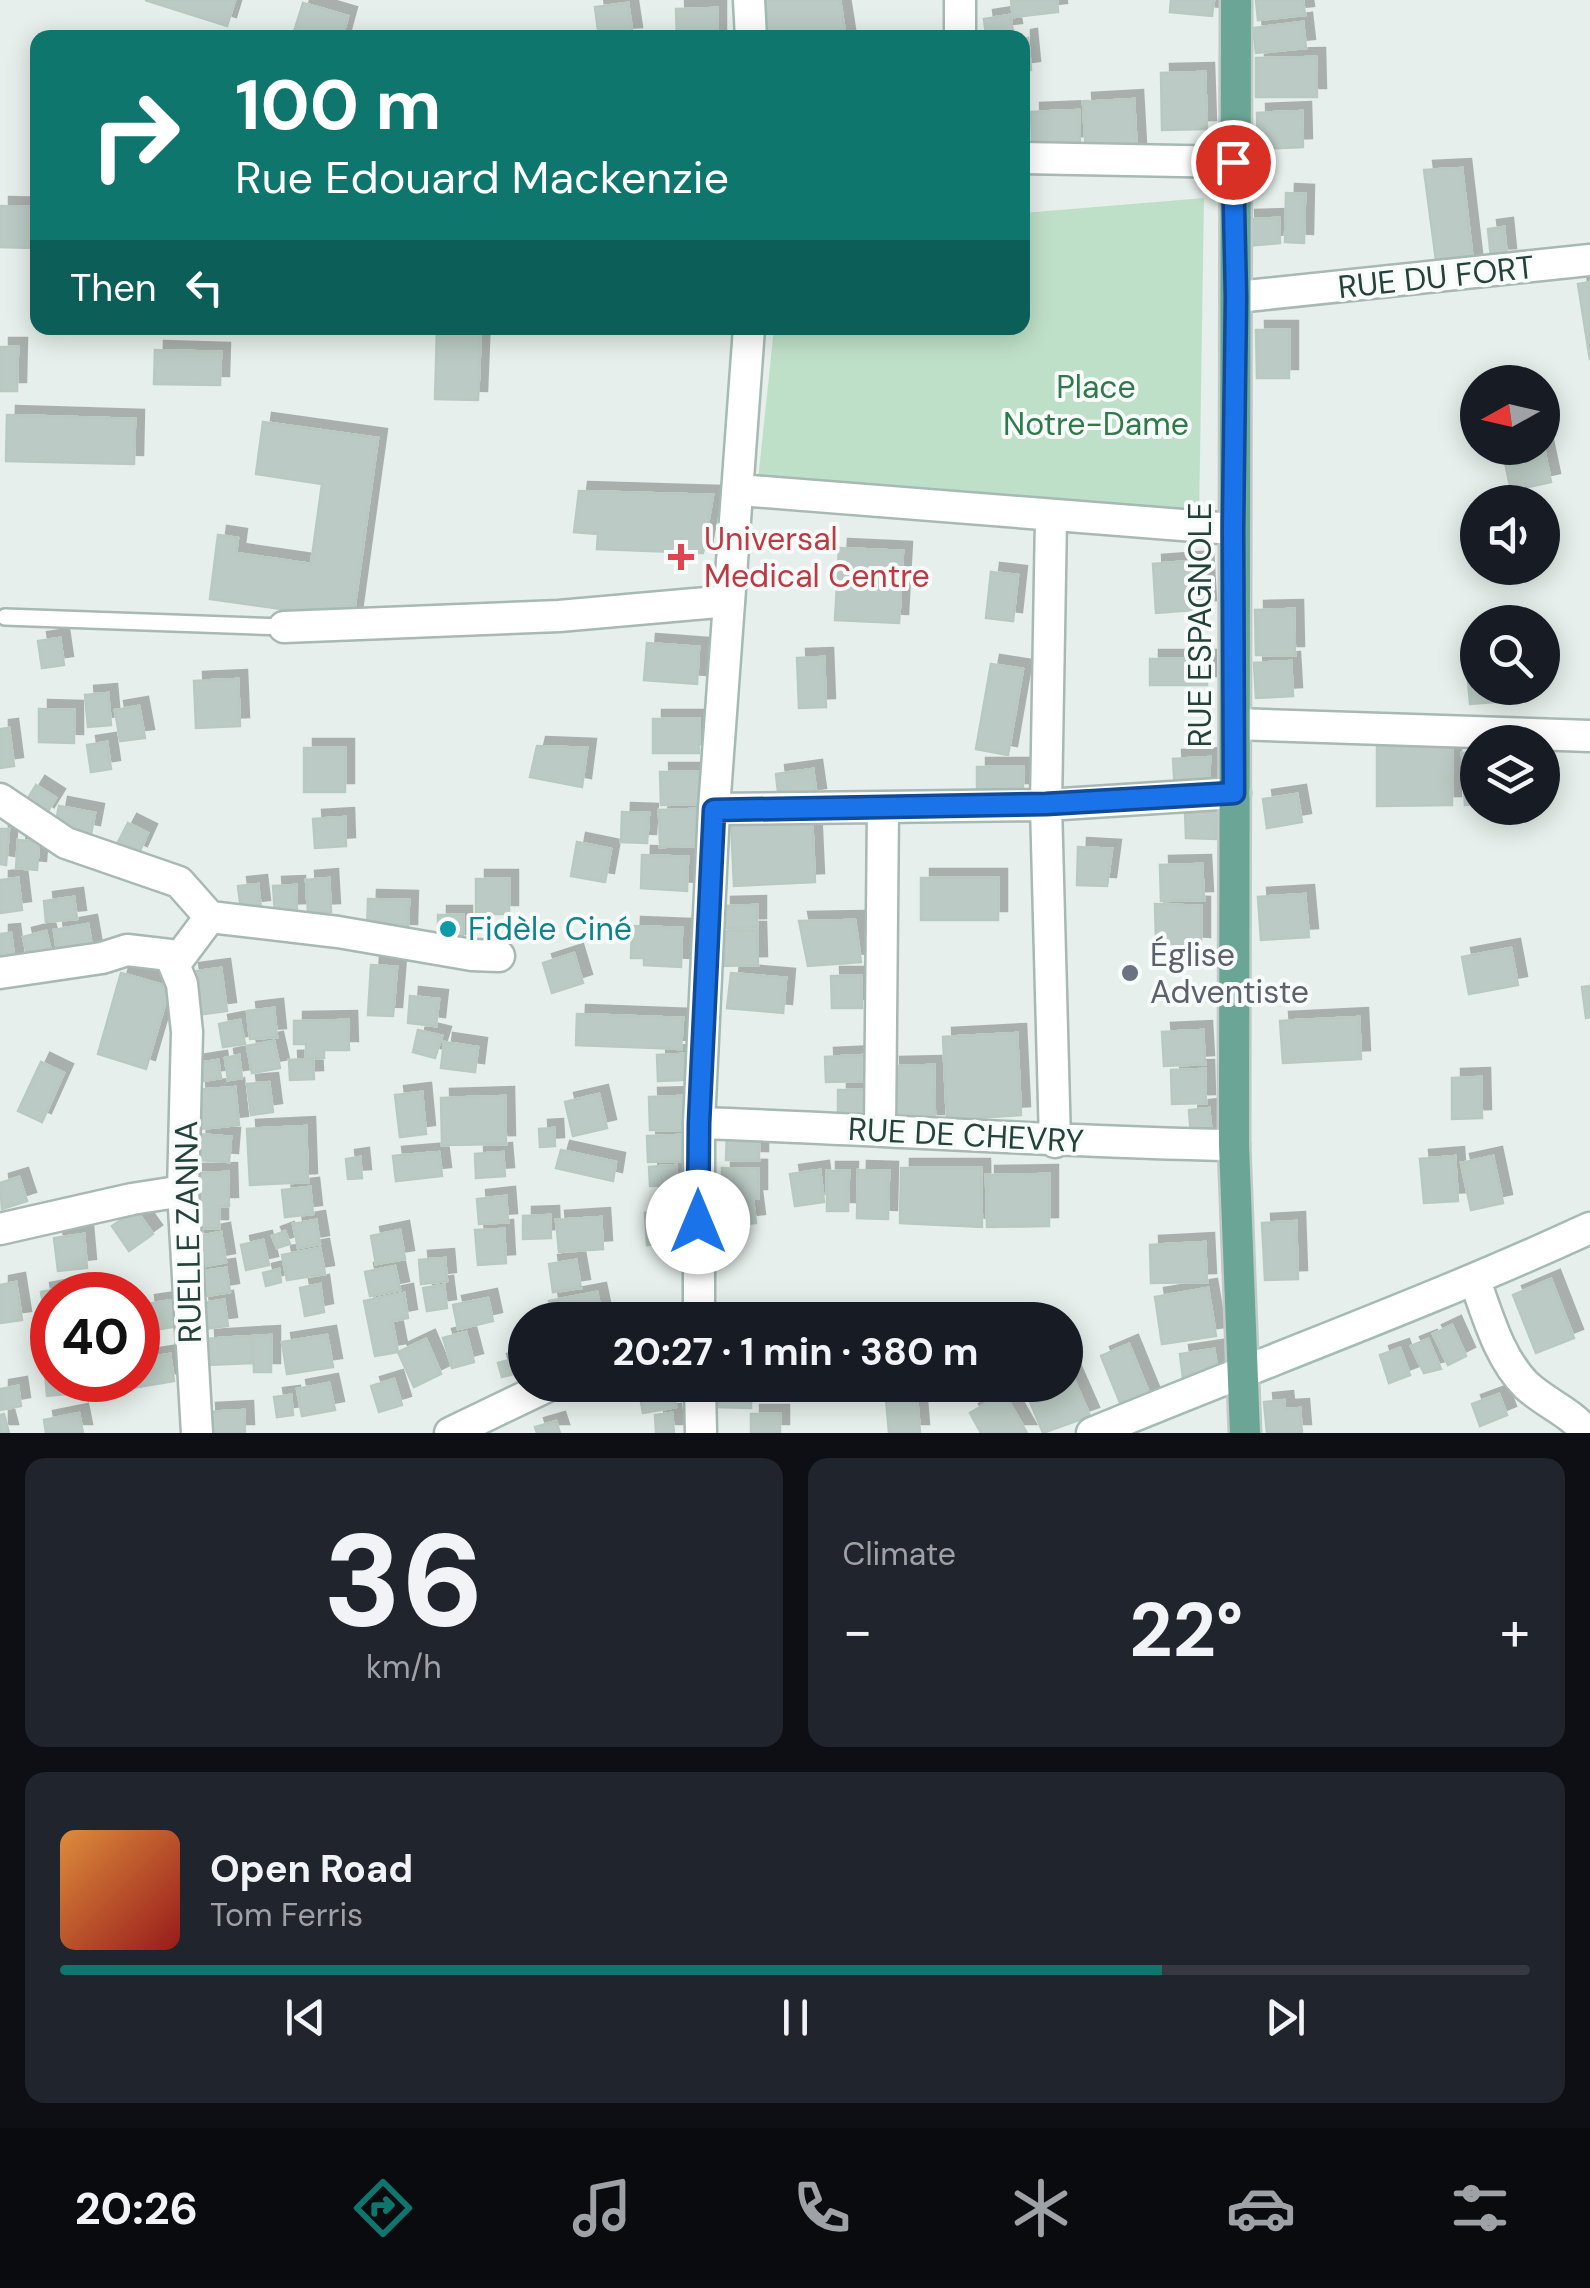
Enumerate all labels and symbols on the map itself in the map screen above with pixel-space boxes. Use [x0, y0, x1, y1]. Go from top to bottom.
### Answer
pin [1191, 120, 1276, 205]
street label: RUE DU FORT [1336, 246, 1536, 308]
north arrow [1460, 365, 1560, 465]
park label: Place Notre-Dame [1003, 366, 1189, 445]
street label: RUE ESPAGNOLE [1179, 503, 1221, 748]
place label: Universal Medical Centre [704, 518, 930, 597]
marker: Universal Medical Centre [668, 544, 694, 570]
place label: Fidèle Ciné [468, 908, 632, 950]
marker: Fidèle Ciné [437, 918, 459, 940]
place label: Église Adventiste [1150, 934, 1309, 1013]
marker: Église Adventiste [1119, 962, 1141, 984]
street label: RUE DE CHEVRY [847, 1108, 1085, 1162]
street label: RUELLE ZANNA [165, 1120, 211, 1344]
position arrow [646, 1170, 750, 1274]
speed limit sign: 40 [30, 1272, 160, 1402]

